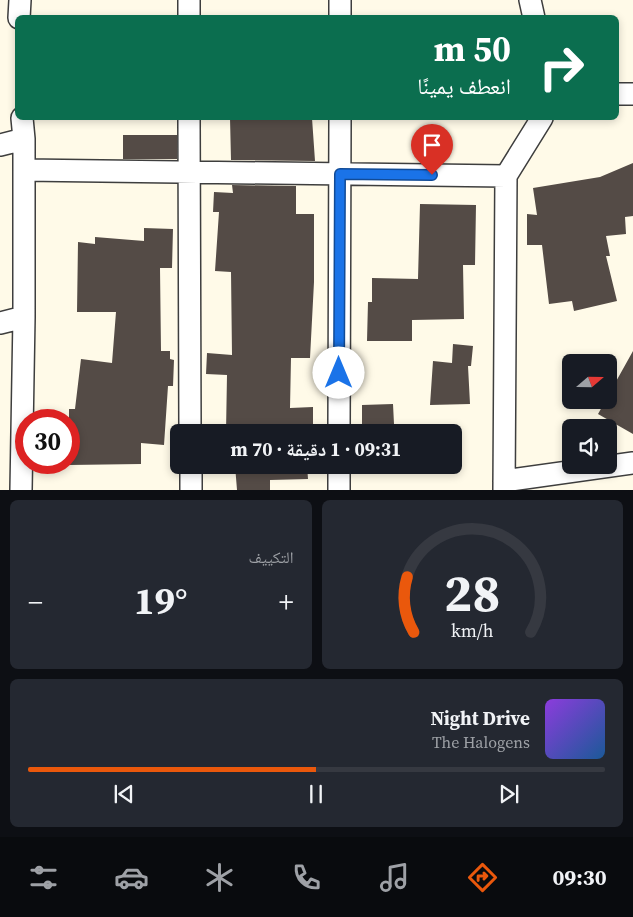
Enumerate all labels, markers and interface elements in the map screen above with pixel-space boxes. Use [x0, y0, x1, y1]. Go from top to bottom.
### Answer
text: 50 m [434, 25, 511, 73]
icon: right [529, 35, 594, 100]
text: انعطف يمينًا [417, 71, 511, 101]
pin [411, 124, 453, 175]
icon: arrive [418, 131, 446, 159]
position arrow [312, 346, 364, 398]
north arrow [562, 354, 618, 409]
map controls [562, 354, 617, 474]
speed limit sign: 30 [15, 409, 80, 474]
button: sound [562, 419, 617, 474]
text: 09:31 · 1 دقيقة · 70 m [231, 436, 401, 462]
text: التكييف [249, 546, 294, 568]
text: 28 [444, 557, 500, 628]
text: 19° [134, 575, 188, 627]
text: − [28, 583, 43, 621]
text: + [279, 583, 294, 621]
text: km/h [451, 618, 494, 643]
text: Night Drive [430, 705, 530, 731]
text: The Halogens [432, 731, 530, 753]
icon: previous [110, 780, 138, 808]
icon: pause [302, 780, 330, 808]
icon: next [495, 780, 523, 808]
icon: filters [26, 860, 61, 895]
icon: car [114, 860, 149, 895]
icon: climate [202, 860, 237, 895]
icon: phone [289, 860, 324, 895]
icon: music [377, 860, 412, 895]
icon: directions [465, 860, 500, 895]
text: 09:30 [552, 862, 607, 892]

